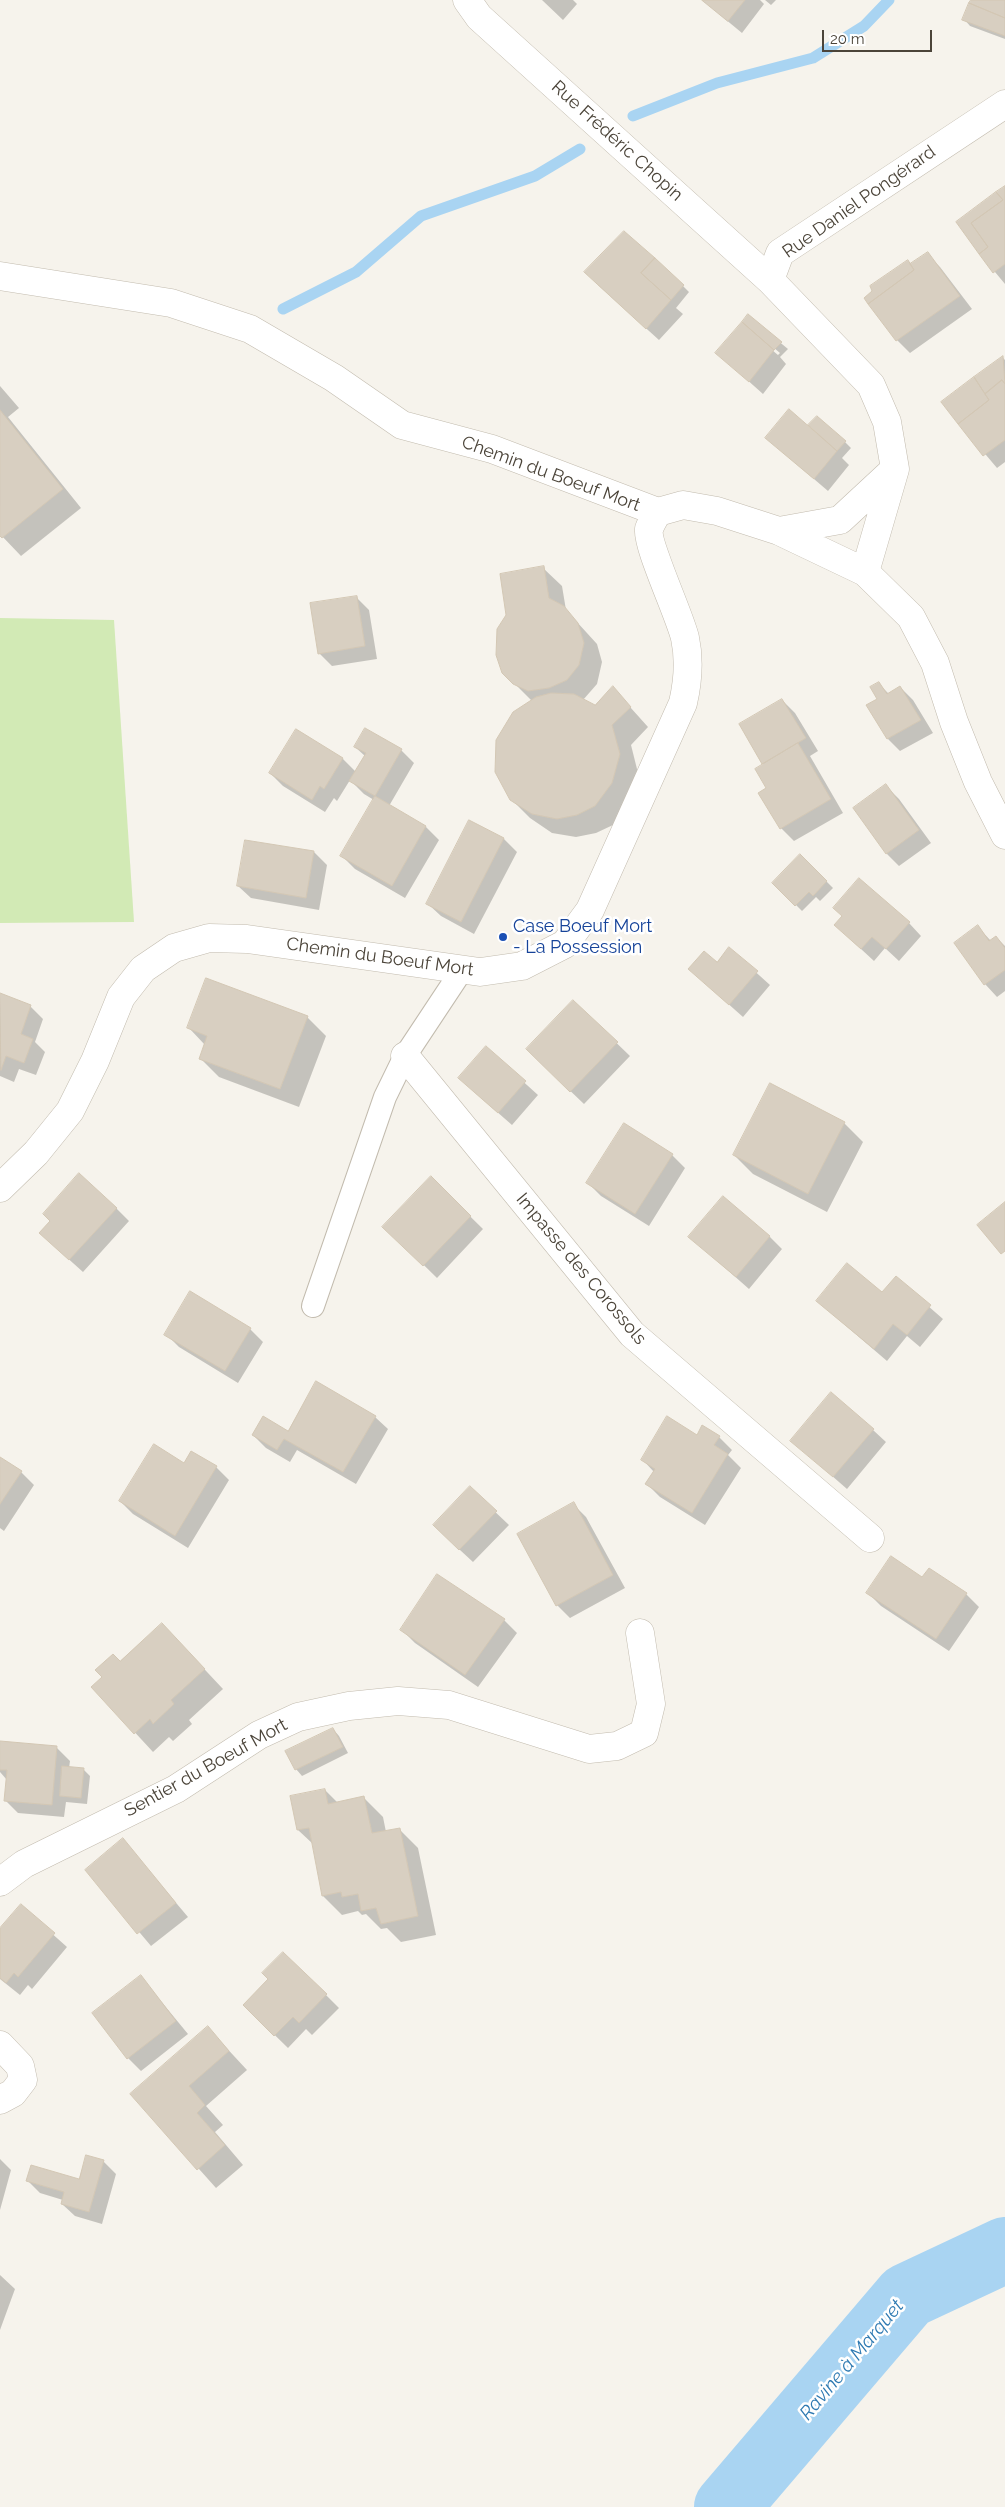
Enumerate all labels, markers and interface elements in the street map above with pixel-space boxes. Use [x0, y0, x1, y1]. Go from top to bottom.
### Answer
scale bar [825, 20, 935, 52]
text: 20 m [830, 30, 865, 48]
street label: Rue Frédéric Chopin [547, 76, 687, 206]
street label: Rue Daniel Pongérard [778, 141, 940, 263]
street label: Chemin du Boeuf Mort [459, 432, 643, 516]
place label: Case Boeuf Mort - La Possession [513, 916, 652, 959]
marker: Case Boeuf Mort - La Possession [497, 931, 509, 943]
street label: Chemin du Boeuf Mort [285, 933, 475, 981]
street label: Impasse des Corossols [511, 1189, 651, 1349]
street label: Sentier du Boeuf Mort [121, 1714, 291, 1822]
water label: Ravine à Marquet [795, 2295, 909, 2425]

